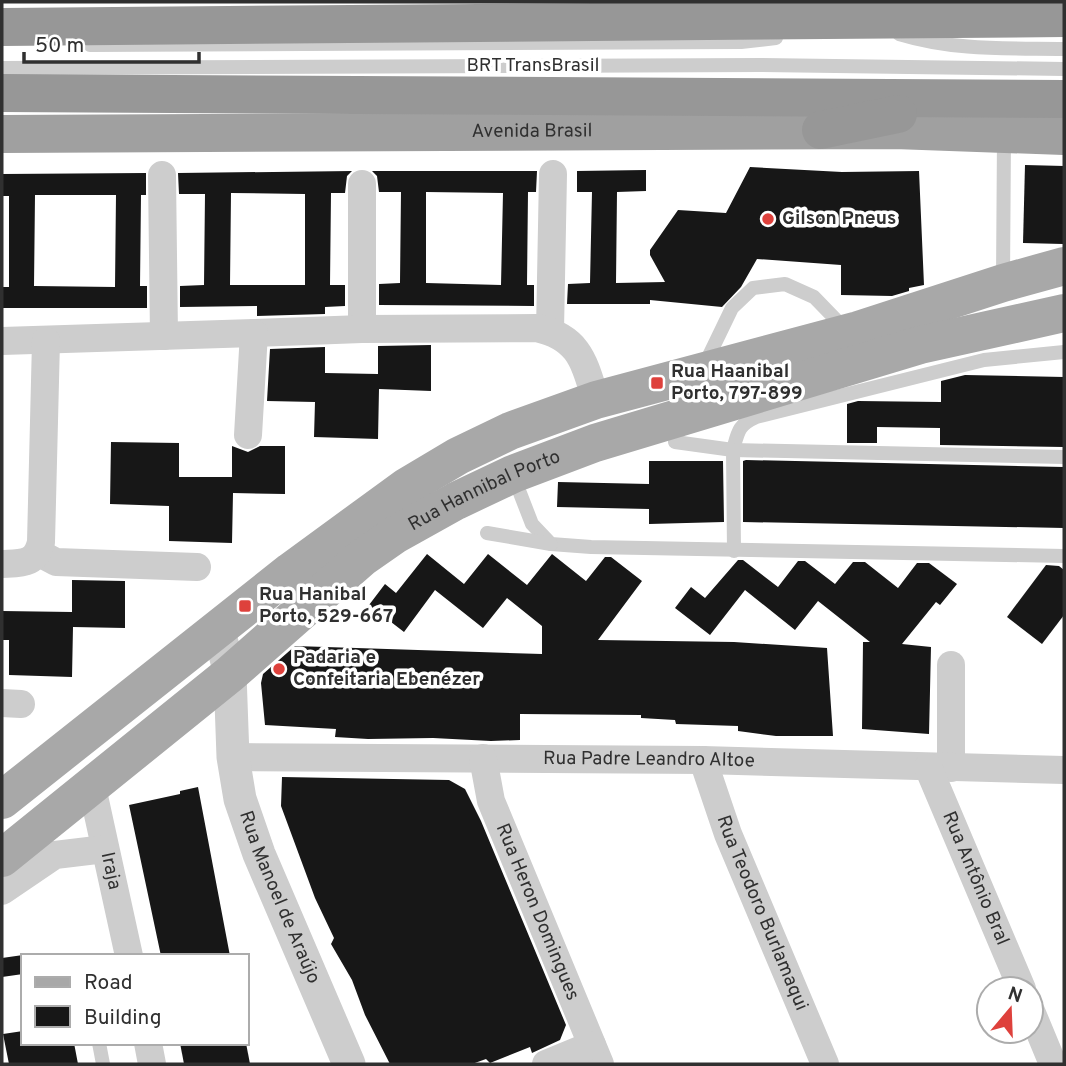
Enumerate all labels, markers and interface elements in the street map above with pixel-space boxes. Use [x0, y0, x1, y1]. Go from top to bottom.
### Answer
scale bar [24, 21, 200, 65]
text: 50 m [35, 33, 84, 60]
street label: BRT TransBrasil [466, 54, 600, 78]
street label: Avenida Brasil [471, 119, 593, 144]
place label: Gilson Pneus [782, 207, 896, 231]
marker: Gilson Pneus [760, 211, 776, 227]
place label: Rua Haanibal Porto, 797-899 [671, 360, 803, 406]
marker: Rua Haanibal Porto, 797-899 [649, 375, 665, 391]
street label: Rua Hannibal Porto [404, 445, 564, 537]
place label: Rua Hanibal Porto, 529-667 [259, 583, 393, 629]
marker: Rua Hanibal Porto, 529-667 [237, 598, 253, 614]
place label: Padaria e Confeitaria Ebenézer [293, 646, 480, 692]
marker: Padaria e Confeitaria Ebenézer [271, 661, 287, 677]
street label: Rua Padre Leandro Altoe [543, 747, 755, 773]
street label: Rua Manoel de Araújo [233, 808, 325, 988]
street label: Rua Antônio Bral [936, 808, 1014, 949]
street label: Rua Teodoro Burlamaqui [711, 812, 813, 1014]
street label: Rua Heron Domingues [490, 820, 584, 1004]
street label: Iraja [95, 850, 126, 892]
legend [21, 954, 248, 1045]
text: Road [84, 970, 133, 997]
north arrow [975, 975, 1045, 1045]
text: N [1005, 982, 1025, 1009]
text: Building [84, 1005, 162, 1032]

